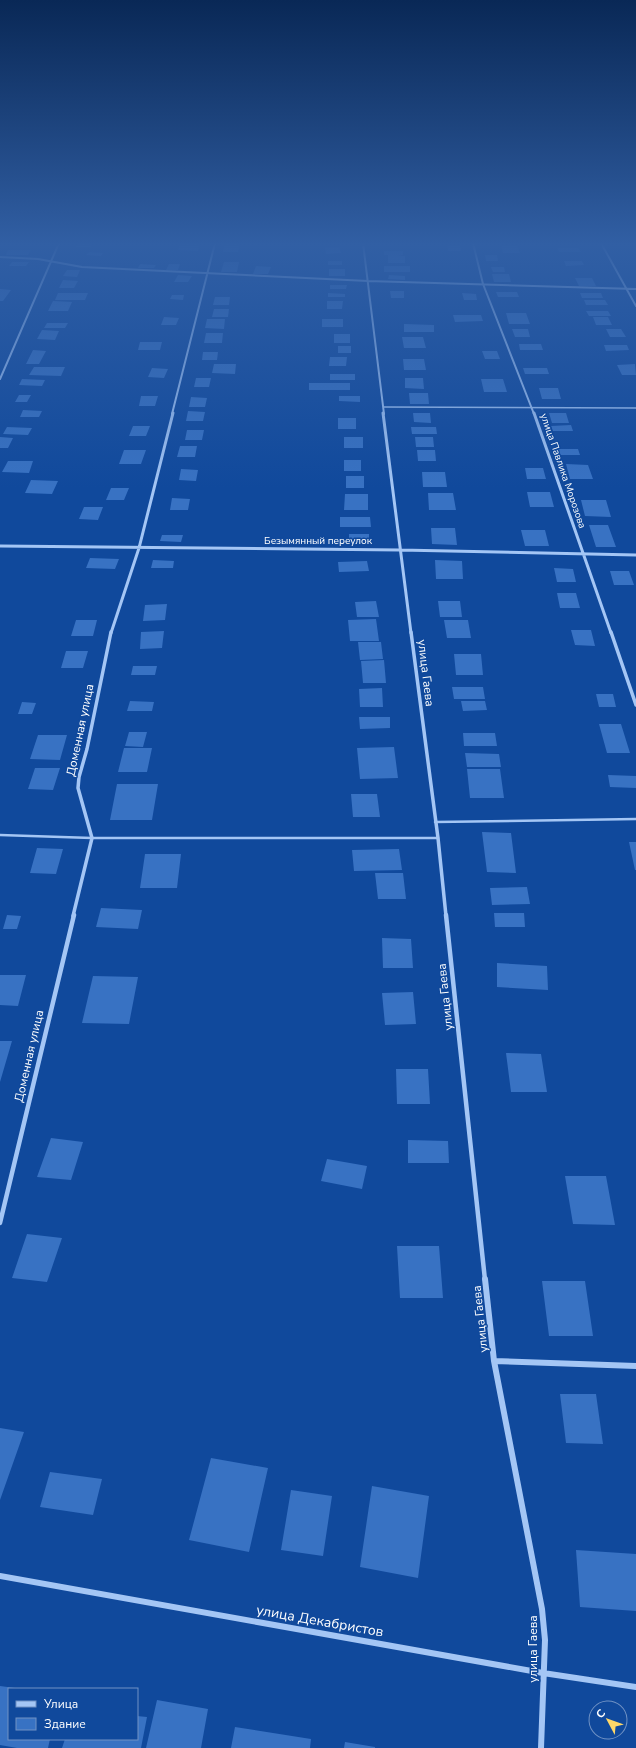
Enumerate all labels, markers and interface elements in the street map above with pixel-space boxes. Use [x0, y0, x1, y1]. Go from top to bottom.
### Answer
street label: улица Павлика Морозова [537, 412, 589, 530]
street label: Безымянный переулок [264, 534, 373, 548]
street label: улица Гаева [414, 639, 438, 707]
street label: Доменная улица [62, 682, 98, 778]
street label: улица Гаева [434, 963, 456, 1031]
street label: Доменная улица [11, 1008, 47, 1104]
street label: улица Гаева [469, 1285, 491, 1353]
street label: улица Декабристов [255, 1600, 385, 1642]
street label: улица Гаева [525, 1615, 541, 1683]
legend [8, 1688, 138, 1740]
text: Улица [43, 1696, 78, 1712]
north arrow [588, 1700, 628, 1740]
text: С [593, 1706, 609, 1722]
text: Здание [44, 1716, 86, 1732]

